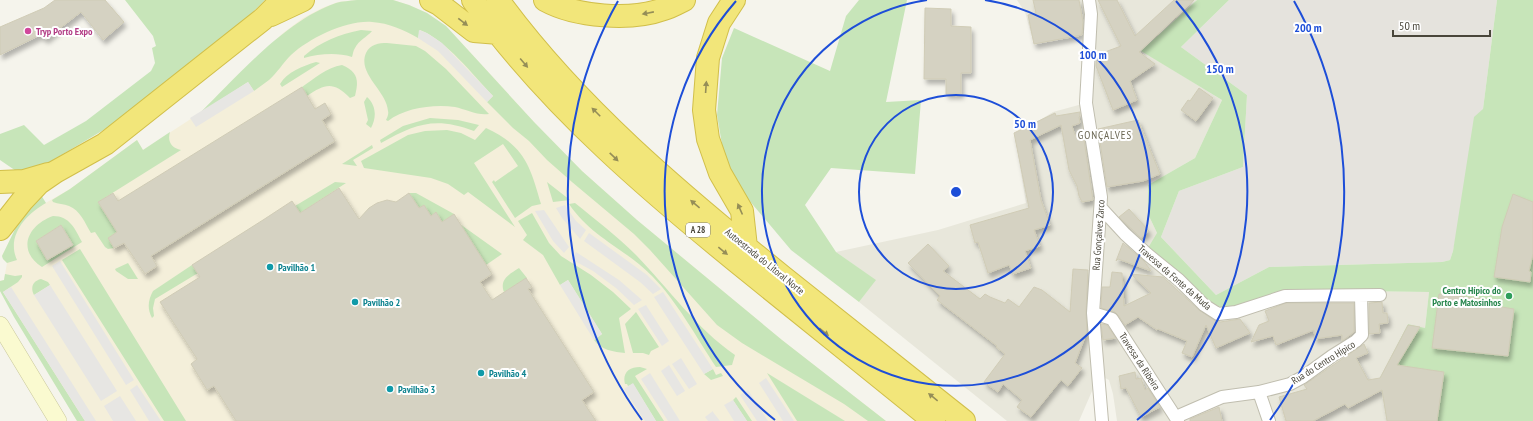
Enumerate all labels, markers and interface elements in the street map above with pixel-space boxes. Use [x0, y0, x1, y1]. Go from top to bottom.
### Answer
one-way arrow [642, 10, 654, 16]
scale bar [1393, 12, 1490, 38]
one-way arrow [457, 18, 468, 26]
text: 50 m [1399, 18, 1420, 33]
text: 200 m [1294, 20, 1322, 35]
place label: Tryp Porto Expo [36, 25, 93, 38]
marker: Tryp Porto Expo [23, 26, 33, 36]
text: 100 m [1079, 47, 1107, 62]
one-way arrow [520, 58, 529, 68]
text: 150 m [1206, 61, 1234, 76]
one-way arrow [702, 80, 709, 93]
one-way arrow [591, 107, 601, 117]
text: 50 m [1014, 116, 1036, 131]
district label: GONÇALVES [1078, 128, 1132, 142]
one-way arrow [609, 152, 619, 161]
centre of rings [949, 185, 963, 199]
one-way arrow [689, 199, 700, 208]
street label: Rua Gonçalves Zarco [1090, 199, 1107, 271]
one-way arrow [737, 203, 743, 214]
road number: A 28 [686, 223, 710, 237]
street label: Autoestrada do Litoral Norte [722, 225, 807, 297]
street label: Travessa da Fonte da Muda [1135, 242, 1214, 313]
one-way arrow [718, 246, 729, 255]
place label: Pavilhão 1 [278, 261, 315, 274]
marker: Pavilhão 1 [265, 262, 275, 272]
place label: Centro Hípico do Porto e Matosinhos [1432, 284, 1502, 309]
marker: Centro Hípico do Porto e Matosinhos [1504, 291, 1514, 301]
place label: Pavilhão 2 [363, 296, 400, 309]
marker: Pavilhão 2 [350, 297, 360, 307]
one-way arrow [819, 328, 830, 337]
street label: Travessa da Ribeira [1116, 330, 1163, 393]
street label: Rua do Centro Hípico [1289, 338, 1357, 387]
place label: Pavilhão 4 [489, 367, 526, 380]
marker: Pavilhão 4 [476, 368, 486, 378]
place label: Pavilhão 3 [398, 383, 435, 396]
marker: Pavilhão 3 [385, 384, 395, 394]
one-way arrow [928, 392, 939, 401]

